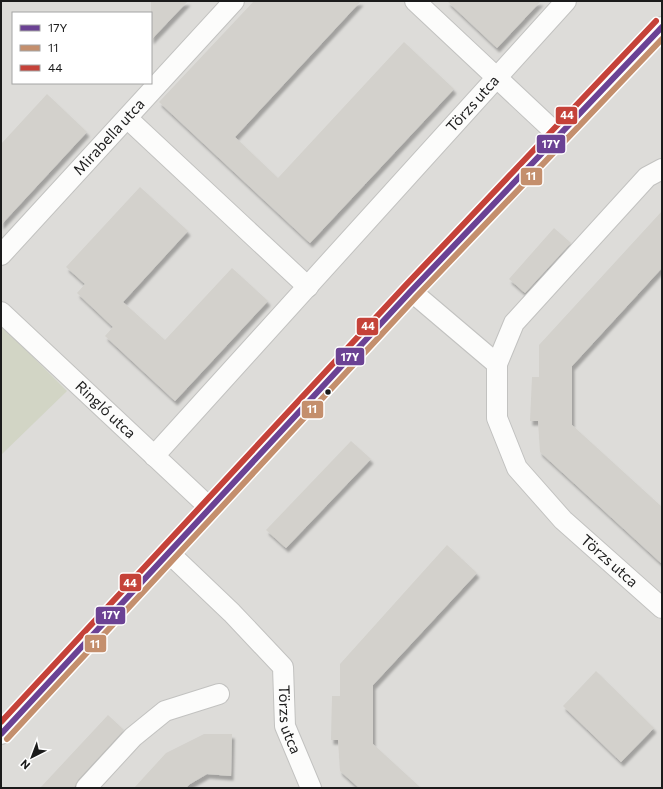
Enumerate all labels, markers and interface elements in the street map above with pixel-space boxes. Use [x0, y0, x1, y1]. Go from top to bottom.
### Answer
legend [12, 12, 152, 84]
text: 17Y [48, 20, 67, 34]
text: 11 [48, 40, 58, 54]
text: 44 [48, 60, 62, 74]
street label: Törzs utca [442, 71, 502, 135]
street label: Mirabella utca [69, 95, 148, 178]
line badge: 44 [555, 106, 578, 125]
text: 44 [560, 108, 574, 121]
line badge: 17Y [536, 134, 566, 154]
text: 17Y [542, 137, 561, 150]
line badge: 11 [520, 167, 543, 186]
text: 11 [526, 169, 536, 182]
line badge: 44 [356, 317, 379, 336]
text: 44 [361, 319, 375, 332]
line badge: 17Y [335, 347, 365, 366]
text: 17Y [341, 350, 360, 363]
street label: Ringló utca [72, 377, 140, 442]
unlabelled marker [323, 387, 333, 397]
line badge: 11 [301, 400, 324, 419]
text: 11 [307, 402, 317, 415]
street label: Törzs utca [578, 530, 642, 590]
line badge: 44 [119, 573, 142, 592]
text: 44 [123, 576, 137, 589]
line badge: 17Y [95, 606, 126, 625]
text: 17Y [102, 608, 121, 621]
line badge: 11 [84, 634, 107, 653]
text: 11 [90, 637, 100, 650]
street label: Törzs utca [276, 685, 306, 756]
north arrow [12, 737, 52, 777]
text: N [18, 757, 32, 772]

